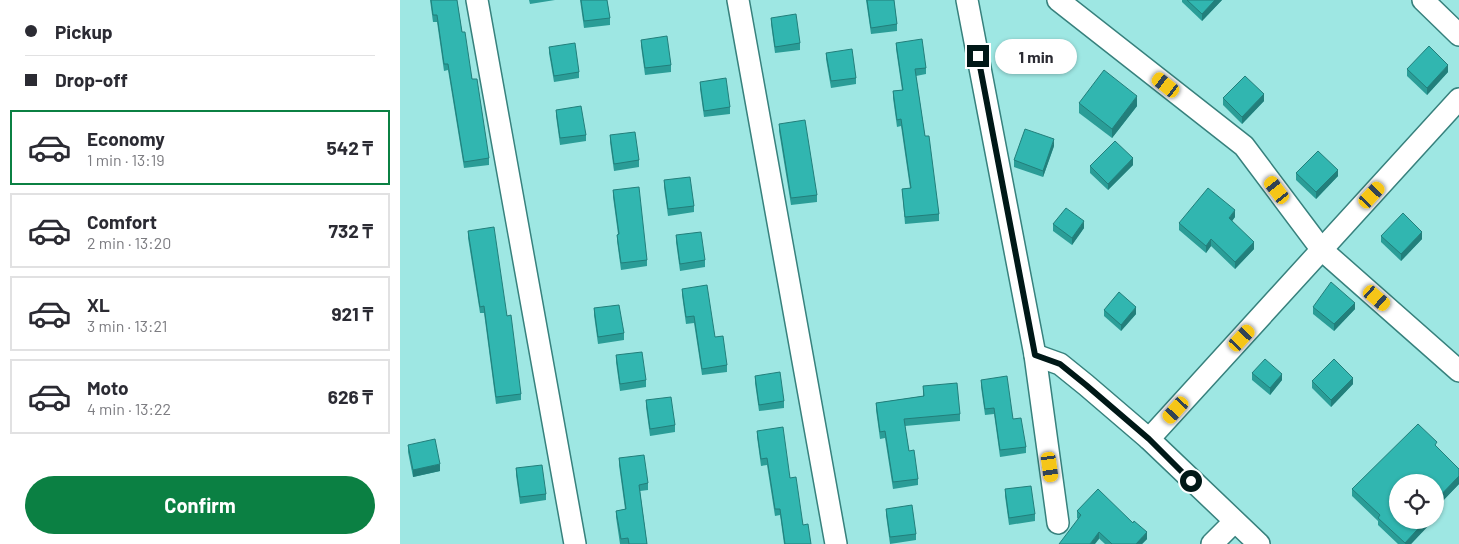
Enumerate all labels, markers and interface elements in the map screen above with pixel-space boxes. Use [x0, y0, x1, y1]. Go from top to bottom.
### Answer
text: Pickup [55, 20, 113, 43]
callout: 1 min [996, 38, 1078, 74]
route end [967, 45, 989, 67]
text: 1 min [1018, 47, 1054, 66]
text: Drop-off [55, 68, 128, 91]
car [1149, 70, 1182, 100]
icon: car [27, 125, 72, 170]
text: Economy [87, 127, 165, 150]
text: 542 ₸ [326, 136, 373, 159]
text: 1 min · 13:19 [87, 150, 165, 169]
car [1261, 174, 1292, 206]
car [1356, 179, 1387, 211]
icon: car [27, 208, 72, 253]
text: Comfort [87, 210, 157, 233]
text: 732 ₸ [329, 219, 373, 242]
text: 2 min · 13:20 [87, 233, 171, 252]
car [1360, 282, 1393, 314]
icon: car [27, 291, 72, 336]
text: XL [87, 293, 110, 316]
text: 921 ₸ [331, 302, 373, 325]
text: 3 min · 13:21 [87, 316, 167, 335]
car [1226, 322, 1257, 354]
icon: car [27, 374, 72, 419]
text: Moto [87, 376, 129, 399]
text: 626 ₸ [328, 385, 373, 408]
car [1160, 394, 1191, 426]
text: 4 min · 13:22 [87, 399, 171, 418]
car [1040, 451, 1059, 483]
route start [1180, 470, 1202, 492]
map controls [1389, 474, 1444, 529]
button: locate [1389, 474, 1444, 529]
button: Confirm [25, 476, 375, 534]

